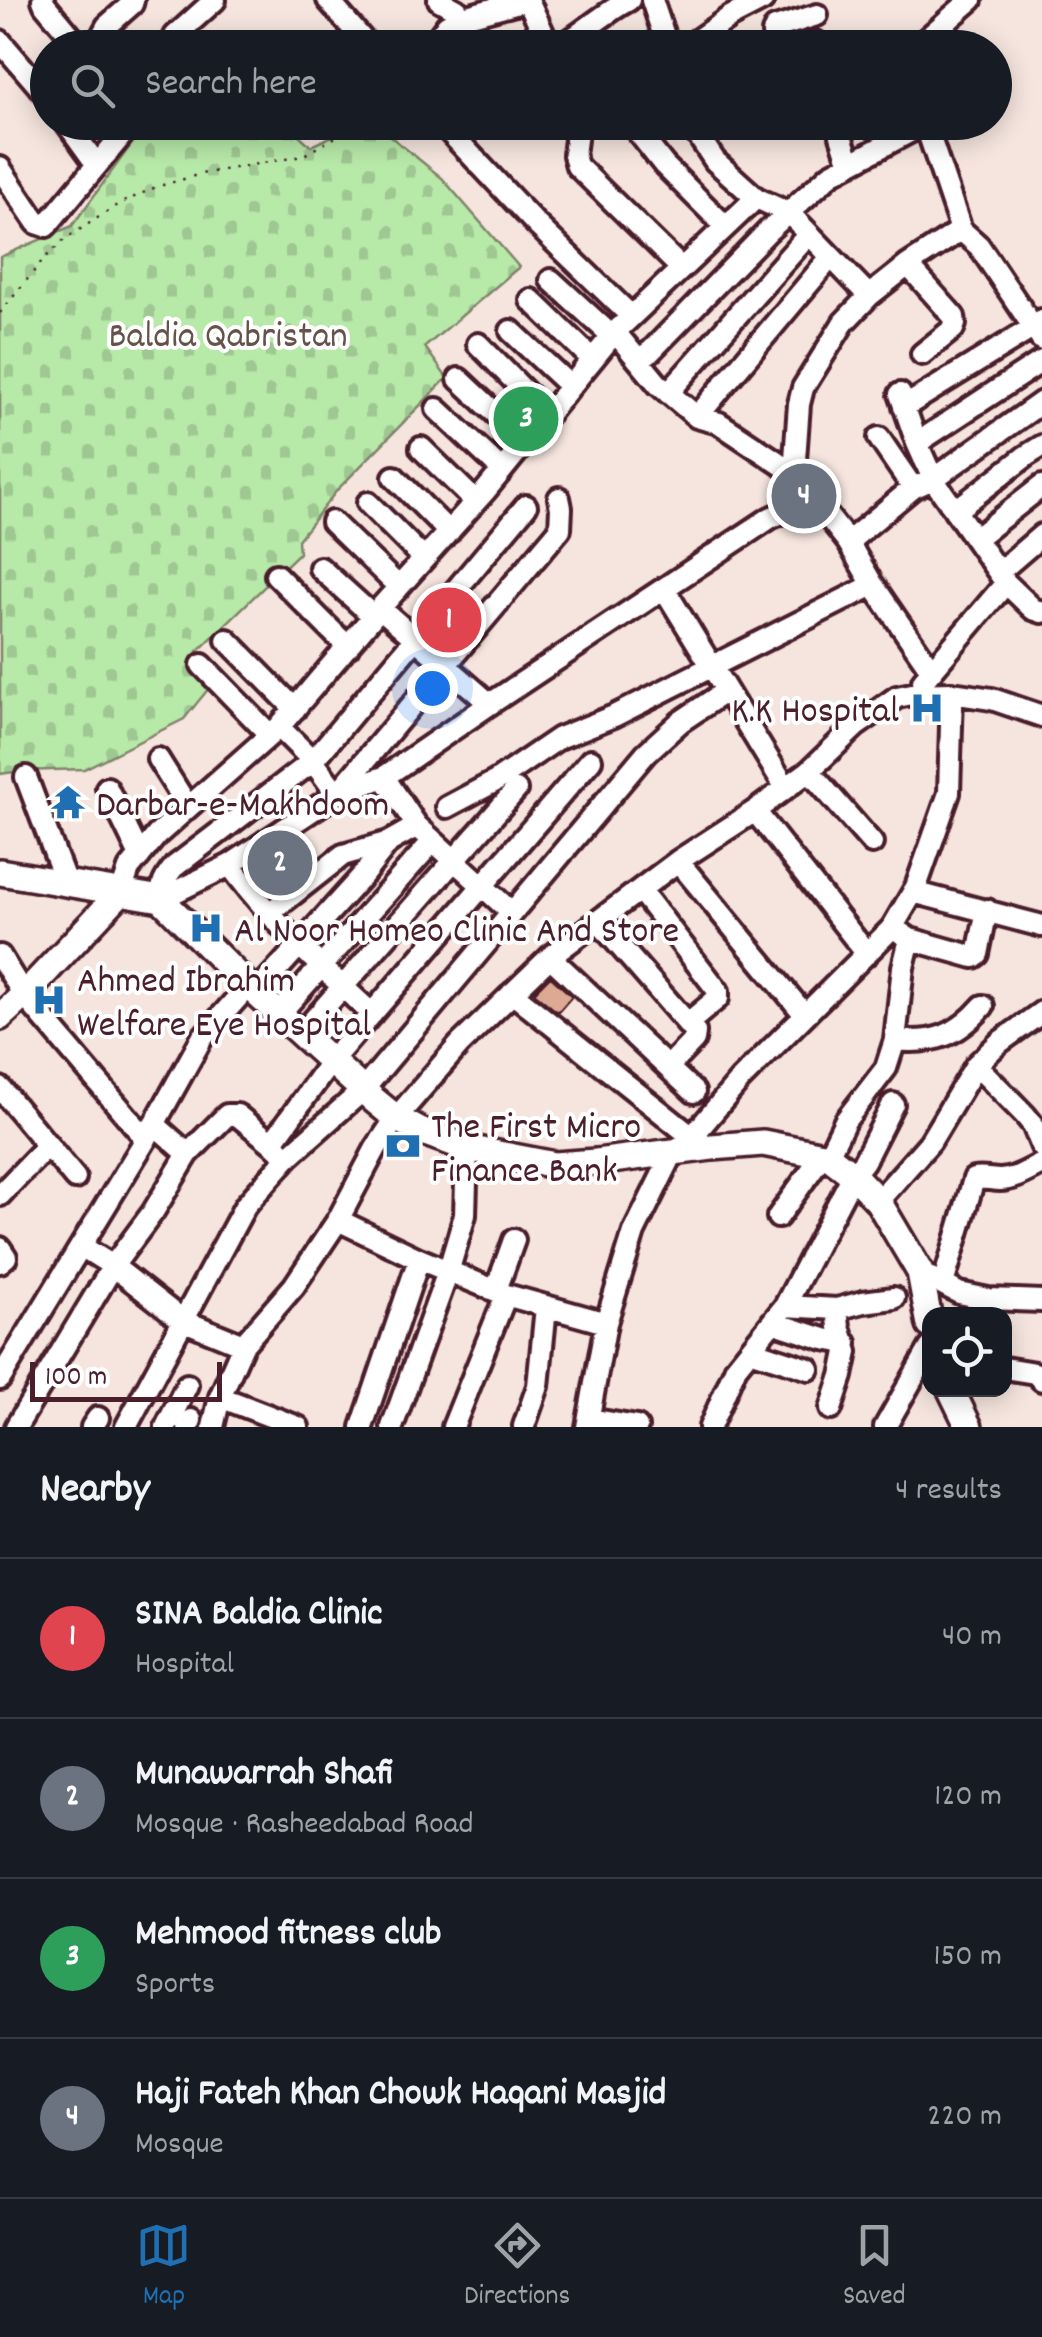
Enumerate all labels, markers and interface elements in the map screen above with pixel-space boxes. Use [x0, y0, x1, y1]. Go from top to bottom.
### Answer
search box [30, 30, 1012, 140]
icon: search [65, 58, 120, 113]
text: Search here [145, 58, 317, 113]
park label: Baldia Qabristan [108, 311, 348, 366]
pin: 3 [494, 382, 558, 456]
pin: 4 [772, 458, 836, 534]
pin: 1 [416, 582, 482, 658]
your location [407, 663, 458, 714]
place label: K.K Hospital [731, 686, 899, 741]
hospital icon: K.K Hospital [908, 689, 946, 727]
place label: Darbar-e-Makhdoom [96, 780, 389, 835]
temple icon: Darbar-e-Makhdoom [49, 783, 87, 821]
pin: 2 [248, 826, 312, 900]
place label: Al Noor Homeo Clinic And Store [234, 906, 679, 961]
hospital icon: Al Noor Homeo Clinic And Store [187, 909, 225, 947]
place label: Ahmed Ibrahim Welfare Eye Hospital [77, 956, 371, 1055]
hospital icon: Ahmed Ibrahim Welfare Eye Hospital [30, 981, 68, 1019]
place label: The First Micro Finance Bank [431, 1102, 641, 1201]
bank icon: The First Micro Finance Bank [384, 1127, 422, 1165]
map controls [922, 1307, 1012, 1397]
button: locate [922, 1307, 1012, 1397]
scale bar [30, 1357, 222, 1402]
text: 100 m [45, 1359, 107, 1399]
text: Nearby [40, 1462, 150, 1522]
text: 4 results [895, 1469, 1002, 1515]
text: SINA Baldia Clinic [135, 1588, 383, 1643]
text: 1 [69, 1615, 76, 1661]
text: 40 m [942, 1615, 1002, 1661]
text: Hospital [135, 1643, 234, 1689]
text: Munawarrah Shafi [135, 1748, 393, 1803]
text: 2 [66, 1775, 79, 1821]
text: 120 m [934, 1775, 1002, 1821]
text: Mosque · Rasheedabad Road [135, 1803, 474, 1849]
text: Mehmood fitness club [135, 1908, 442, 1963]
text: 3 [65, 1935, 80, 1981]
text: 150 m [933, 1935, 1002, 1981]
text: Sports [135, 1963, 215, 2009]
text: Haji Fateh Khan Chowk Haqani Masjid [135, 2068, 666, 2123]
text: 4 [66, 2095, 79, 2141]
text: 220 m [927, 2095, 1002, 2141]
text: Mosque [135, 2123, 224, 2169]
tab: Map [136, 2218, 191, 2318]
tab: Directions [464, 2218, 570, 2318]
tab: Saved [843, 2218, 906, 2318]

